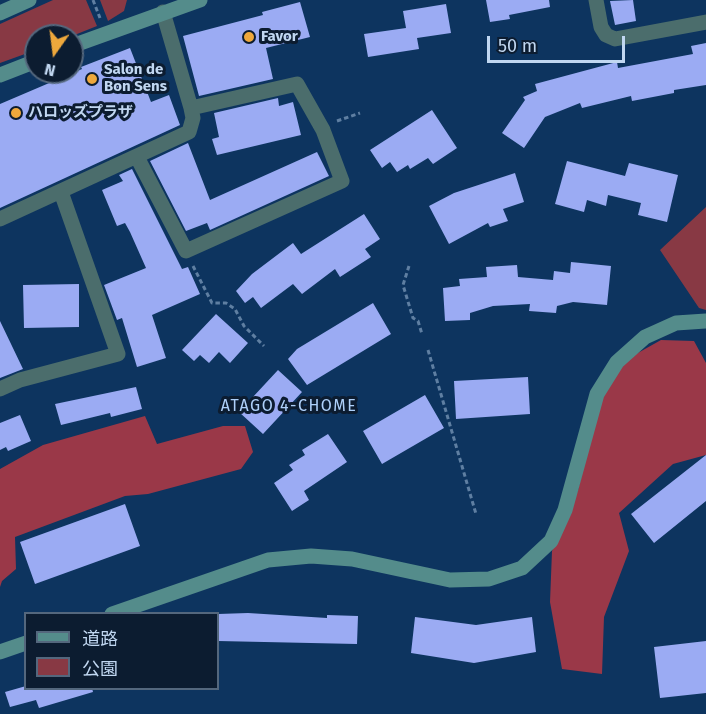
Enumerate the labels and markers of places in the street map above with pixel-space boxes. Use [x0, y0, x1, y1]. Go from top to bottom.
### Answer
place label: Favor [261, 28, 298, 46]
marker: Favor [242, 30, 256, 44]
place label: Salon de Bon Sens [104, 61, 167, 96]
marker: Salon de Bon Sens [85, 72, 99, 86]
place label: ハロッズプラザ [28, 104, 133, 122]
marker: ハロッズプラザ [9, 106, 23, 120]

